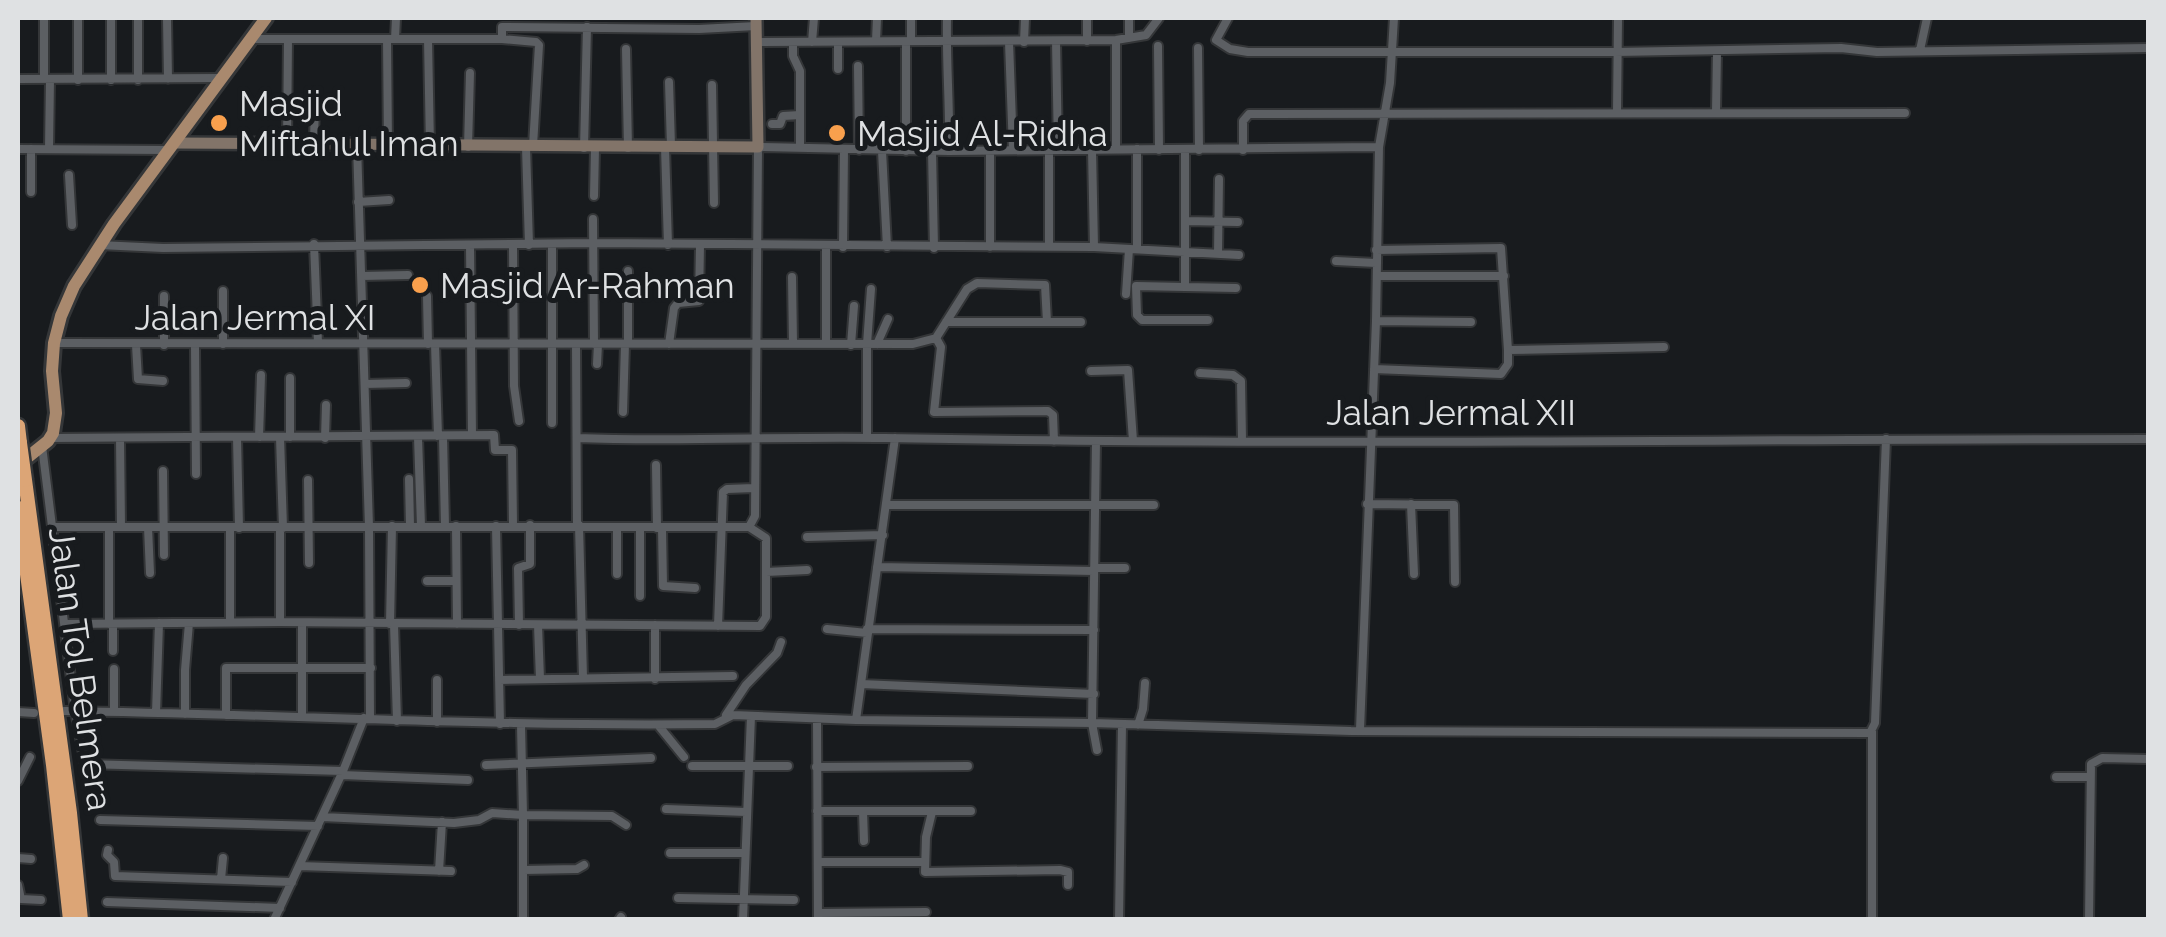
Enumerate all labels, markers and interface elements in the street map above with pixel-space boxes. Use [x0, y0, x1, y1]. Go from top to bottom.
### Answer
place label: Masjid Miftahul Iman [239, 83, 459, 164]
marker: Masjid Miftahul Iman [208, 112, 230, 134]
place label: Masjid Al-Ridha [857, 113, 1108, 154]
marker: Masjid Al-Ridha [826, 122, 848, 144]
place label: Masjid Ar-Rahman [440, 265, 735, 306]
marker: Masjid Ar-Rahman [409, 274, 431, 296]
street label: Jalan Jermal XI [135, 297, 376, 338]
street label: Jalan Jermal XII [1326, 392, 1576, 433]
street label: Jalan Tol Belmera [41, 525, 121, 813]

